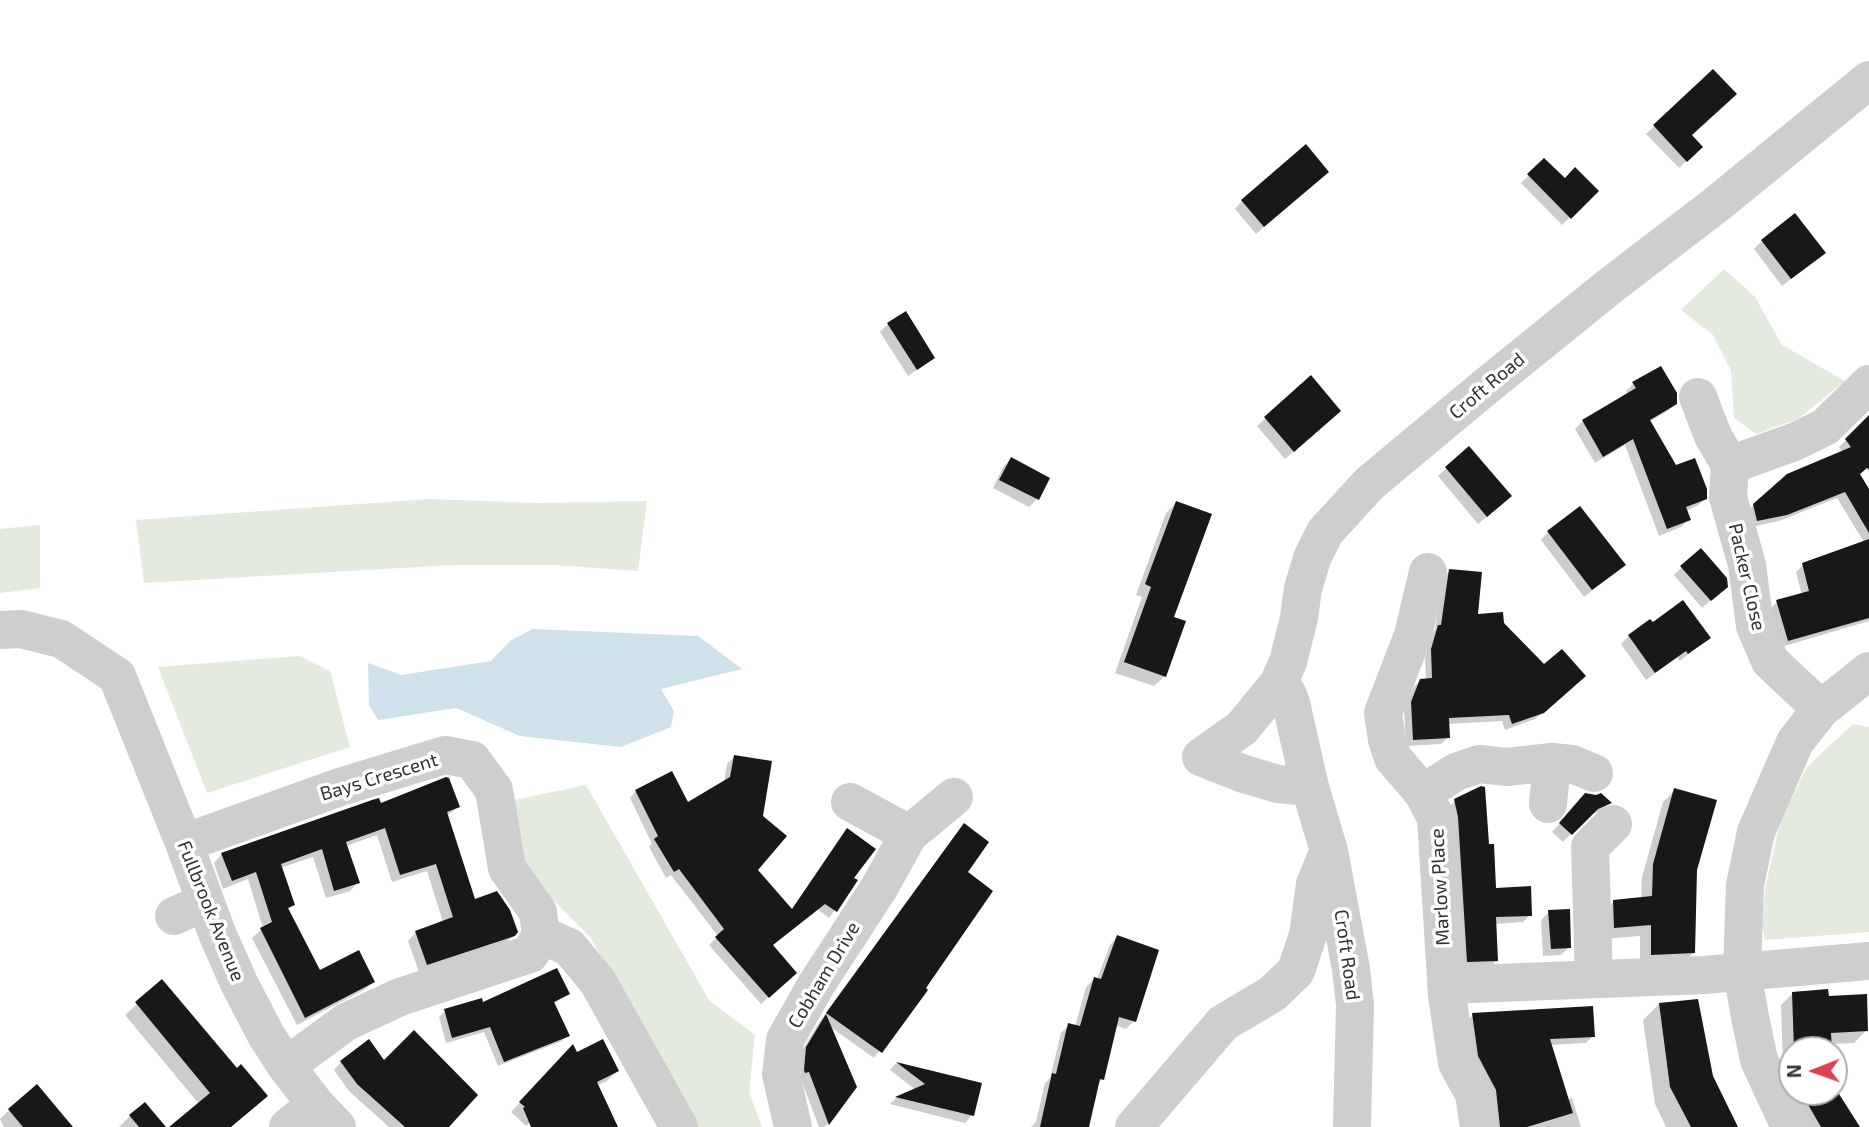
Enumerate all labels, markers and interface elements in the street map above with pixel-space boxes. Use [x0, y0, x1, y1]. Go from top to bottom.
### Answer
street label: Croft Road [1445, 348, 1529, 424]
street label: Packer Close [1724, 521, 1770, 633]
street label: Bays Crescent [317, 748, 441, 806]
street label: Marlow Place [1426, 828, 1454, 946]
street label: Fullbrook Avenue [172, 837, 250, 985]
street label: Croft Road [1329, 908, 1365, 1002]
street label: Cobham Drive [783, 918, 865, 1032]
north arrow [1778, 1036, 1848, 1106]
text: N [1782, 1064, 1805, 1078]

